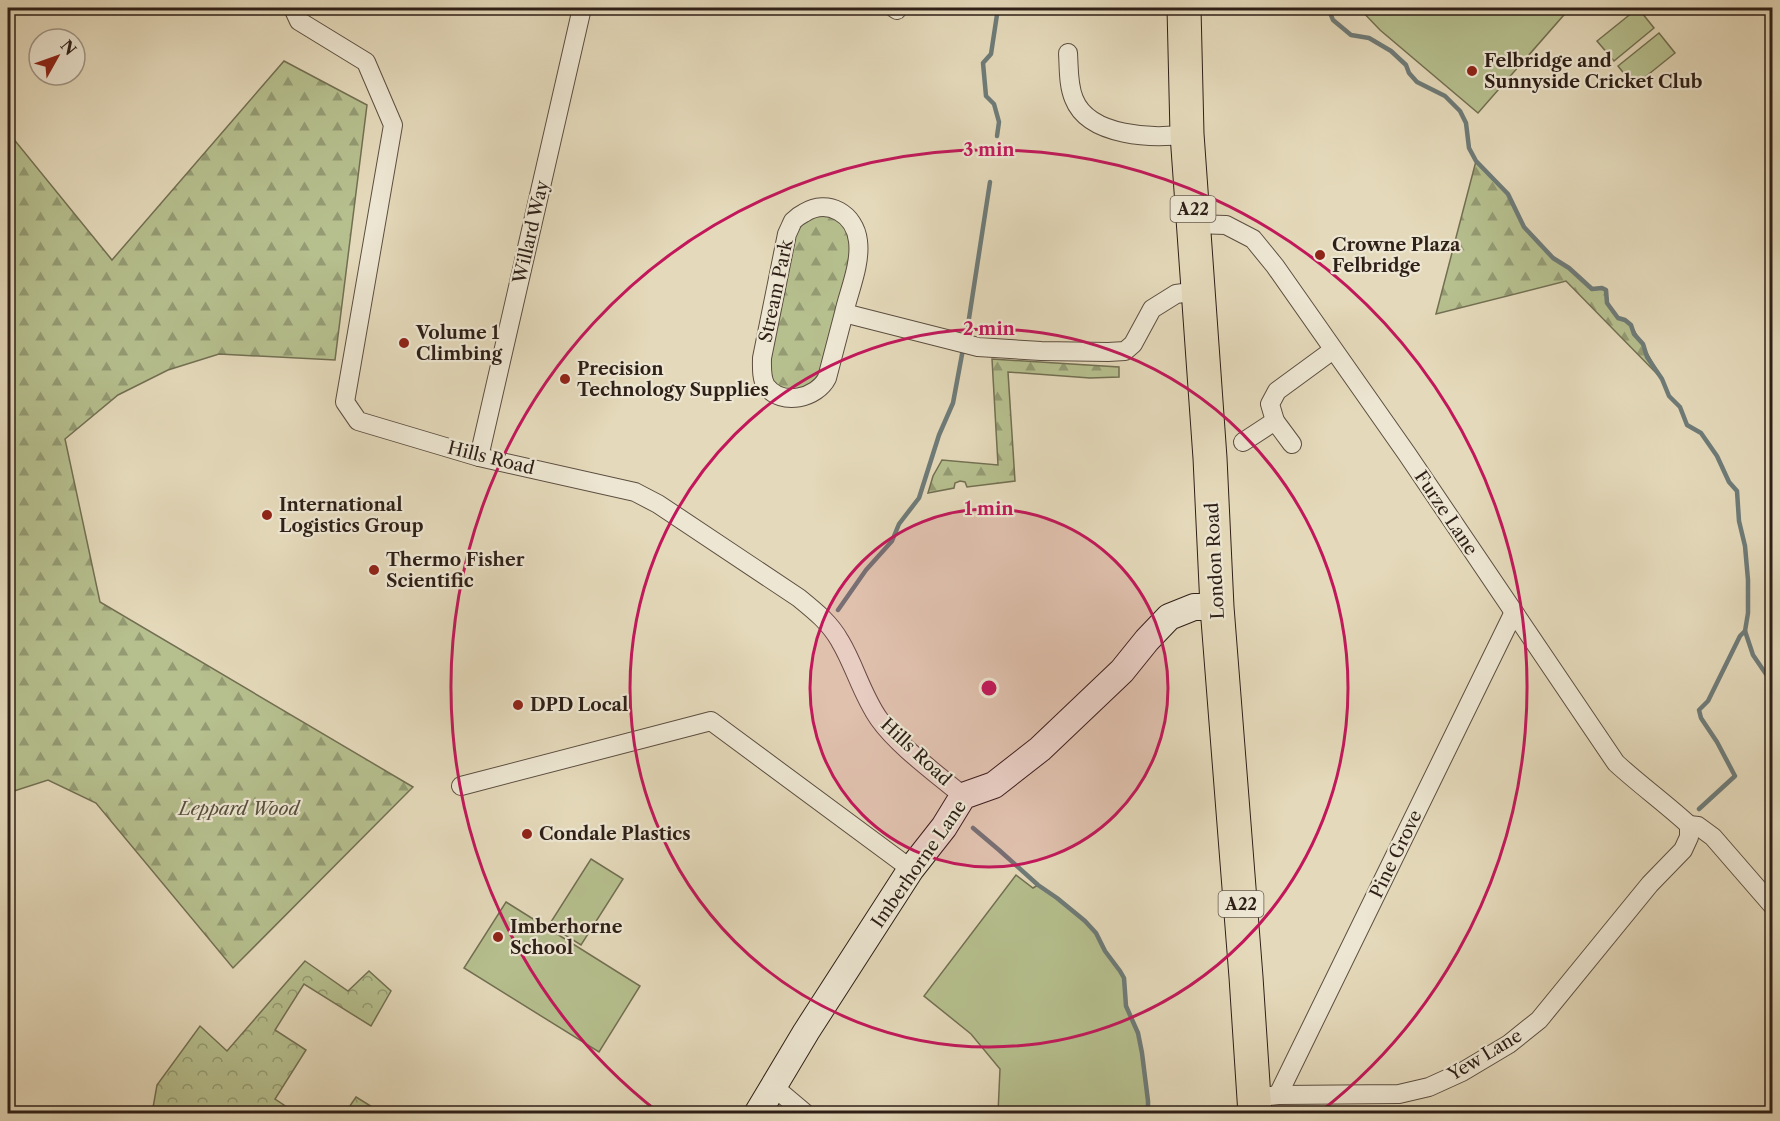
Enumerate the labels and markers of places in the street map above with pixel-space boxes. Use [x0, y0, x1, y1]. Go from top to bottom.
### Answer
place label: Felbridge and Sunnyside Cricket Club [1484, 50, 1703, 93]
marker: Felbridge and Sunnyside Cricket Club [1465, 64, 1479, 78]
place label: Crowne Plaza Felbridge [1332, 234, 1461, 277]
marker: Crowne Plaza Felbridge [1313, 248, 1327, 262]
place label: Volume 1 Climbing [415, 322, 503, 365]
marker: Volume 1 Climbing [397, 336, 411, 350]
place label: Precision Technology Supplies [577, 358, 769, 401]
marker: Precision Technology Supplies [558, 372, 572, 386]
place label: International Logistics Group [279, 494, 424, 537]
marker: International Logistics Group [260, 508, 274, 522]
place label: Thermo Fisher Scientific [386, 549, 525, 592]
marker: Thermo Fisher Scientific [367, 563, 381, 577]
centre of rings [979, 678, 999, 698]
place label: DPD Local [530, 694, 628, 716]
marker: DPD Local [511, 698, 525, 712]
place label: Condale Plastics [539, 823, 691, 845]
marker: Condale Plastics [520, 827, 534, 841]
place label: Imberhorne School [510, 916, 623, 959]
marker: Imberhorne School [491, 930, 505, 944]

